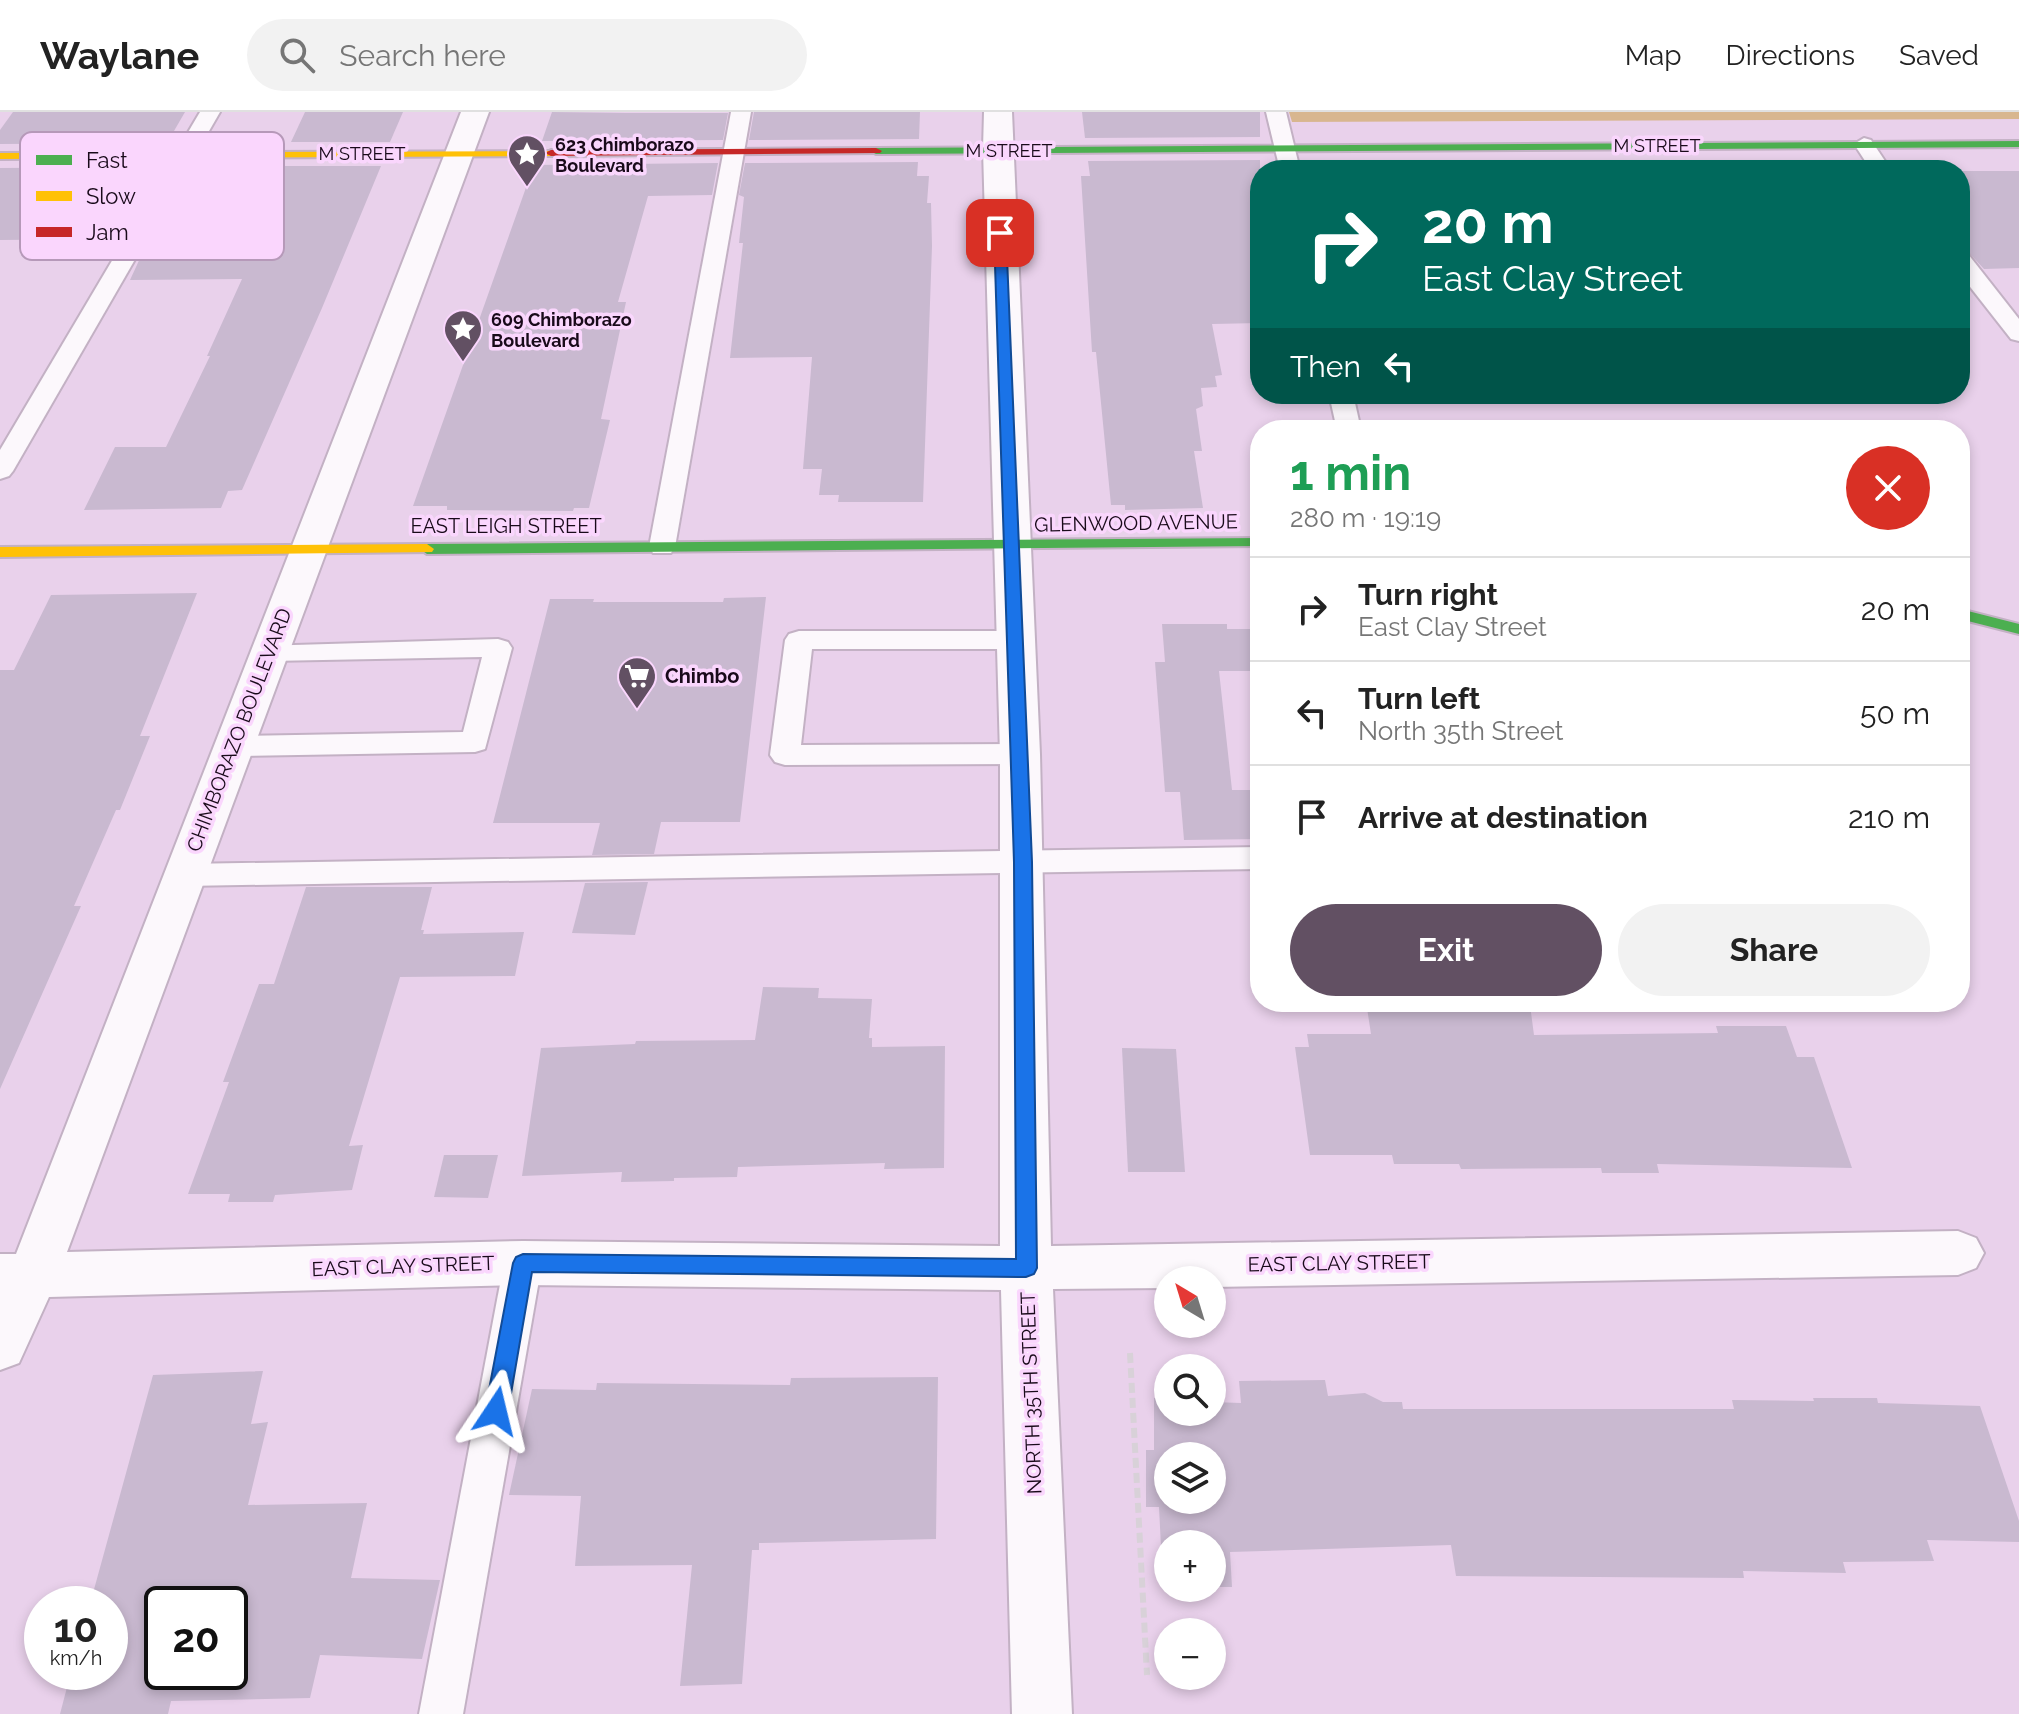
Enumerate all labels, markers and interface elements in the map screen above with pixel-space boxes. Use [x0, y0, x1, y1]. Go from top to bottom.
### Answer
search box [247, 19, 807, 91]
text: Waylane [40, 33, 199, 78]
icon: search [275, 33, 319, 77]
text: Search here [339, 38, 506, 73]
text: Map [1625, 39, 1682, 72]
text: Directions [1726, 39, 1855, 72]
text: Saved [1899, 39, 1979, 72]
legend [20, 132, 284, 260]
place icon: 623 Chimborazo Boulevard [506, 133, 548, 188]
place label: 623 Chimborazo Boulevard [555, 134, 694, 176]
street label: M STREET [1614, 135, 1700, 156]
street label: M STREET [966, 140, 1052, 161]
street label: M STREET [319, 143, 405, 164]
text: Fast [86, 147, 128, 173]
text: Slow [86, 183, 136, 209]
text: 20 m [1422, 190, 1554, 256]
icon: right [1290, 192, 1394, 296]
pin [966, 199, 1034, 267]
icon: arrive [978, 211, 1022, 255]
text: Jam [86, 219, 129, 245]
text: East Clay Street [1422, 257, 1683, 299]
place icon: 609 Chimborazo Boulevard [442, 308, 484, 363]
place label: 609 Chimborazo Boulevard [491, 309, 632, 351]
icon: left [1377, 344, 1421, 388]
text: Then [1290, 349, 1361, 384]
text: 1 min [1290, 445, 1411, 501]
button: close [1846, 446, 1930, 530]
text: 280 m · 19:19 [1290, 503, 1441, 533]
street label: GLENWOOD AVENUE [1034, 509, 1238, 537]
street label: EAST LEIGH STREET [410, 514, 602, 538]
text: Turn right [1358, 577, 1498, 612]
icon: right [1290, 587, 1334, 631]
text: 20 m [1861, 592, 1930, 627]
street label: CHIMBORAZO BOULEVARD [181, 605, 297, 855]
text: East Clay Street [1358, 612, 1547, 642]
supermarket icon: Chimbo [616, 655, 658, 710]
place label: Chimbo [665, 664, 739, 688]
text: Turn left [1358, 681, 1480, 716]
icon: left [1290, 691, 1334, 735]
text: 50 m [1860, 696, 1930, 731]
text: North 35th Street [1358, 716, 1564, 746]
icon: arrive [1290, 795, 1334, 839]
text: Arrive at destination [1358, 800, 1648, 835]
text: 210 m [1848, 800, 1930, 835]
button: Exit [1290, 904, 1602, 996]
button: Share [1618, 904, 1930, 996]
street label: EAST CLAY STREET [1247, 1249, 1431, 1277]
street label: EAST CLAY STREET [311, 1251, 495, 1281]
north arrow [1154, 1266, 1226, 1338]
map controls [1154, 1266, 1226, 1690]
street label: NORTH 35TH STREET [1015, 1291, 1047, 1495]
button: search [1154, 1354, 1226, 1426]
position arrow [454, 1369, 538, 1453]
button: layers [1154, 1442, 1226, 1514]
button: + [1154, 1530, 1226, 1602]
speed limit sign: 20 [144, 1586, 248, 1690]
text: 10 [54, 1604, 98, 1651]
button: − [1154, 1618, 1226, 1690]
text: km/h [50, 1646, 102, 1670]

